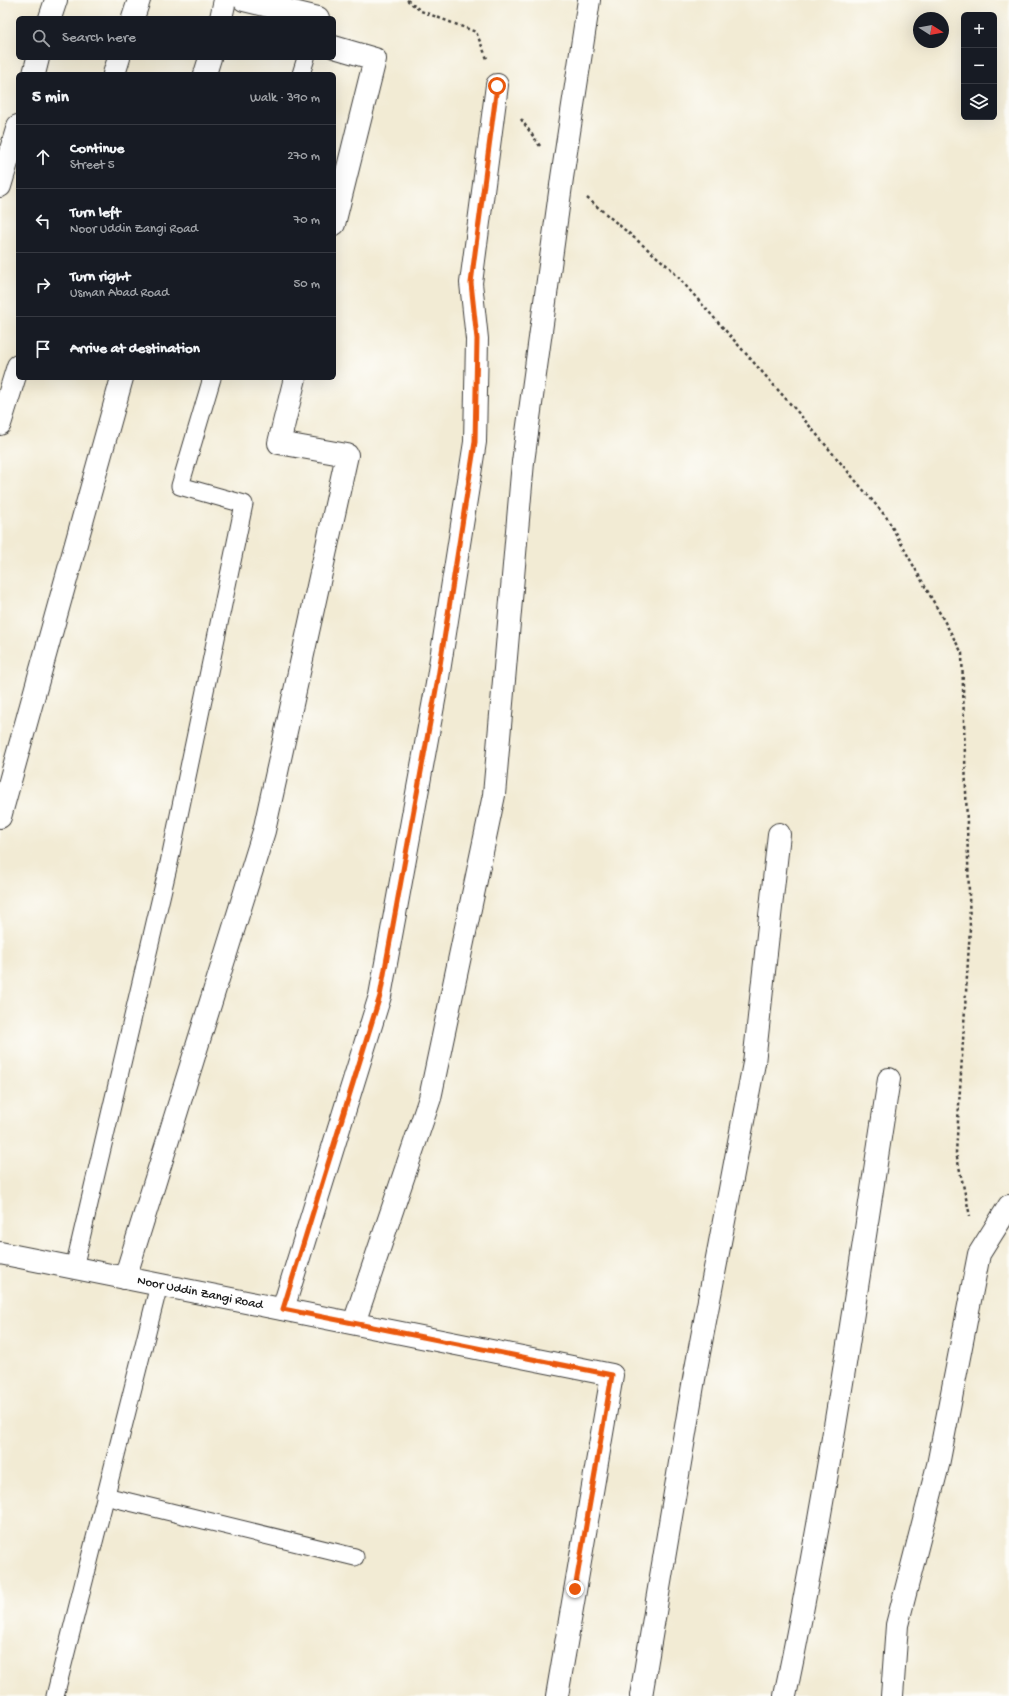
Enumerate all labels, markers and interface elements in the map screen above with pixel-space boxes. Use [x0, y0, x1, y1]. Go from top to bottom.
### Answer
north arrow [913, 12, 949, 48]
map controls [961, 12, 997, 120]
button: + [961, 12, 997, 48]
search box [16, 16, 336, 60]
icon: search [30, 27, 52, 49]
text: Search here [62, 29, 136, 47]
button: − [961, 48, 997, 84]
route start [488, 77, 506, 95]
button: layers [961, 84, 997, 120]
text: 5 min [32, 88, 69, 108]
text: Walk · 390 m [250, 91, 320, 106]
text: Continue [70, 140, 124, 158]
icon: ahead [32, 146, 54, 168]
text: 270 m [287, 149, 320, 164]
text: Street 5 [70, 158, 115, 173]
text: Turn left [70, 204, 121, 222]
icon: left [32, 210, 54, 232]
text: 70 m [294, 213, 320, 228]
text: Noor Uddin Zangi Road [70, 222, 198, 237]
text: Turn right [70, 268, 130, 286]
icon: right [32, 274, 54, 296]
text: 50 m [293, 277, 320, 292]
text: Usman Abad Road [70, 286, 169, 301]
icon: arrive [32, 338, 54, 360]
text: Arrive at destination [70, 340, 200, 358]
street label: Noor Uddin Zangi Road [136, 1273, 266, 1313]
route end [566, 1580, 584, 1598]

